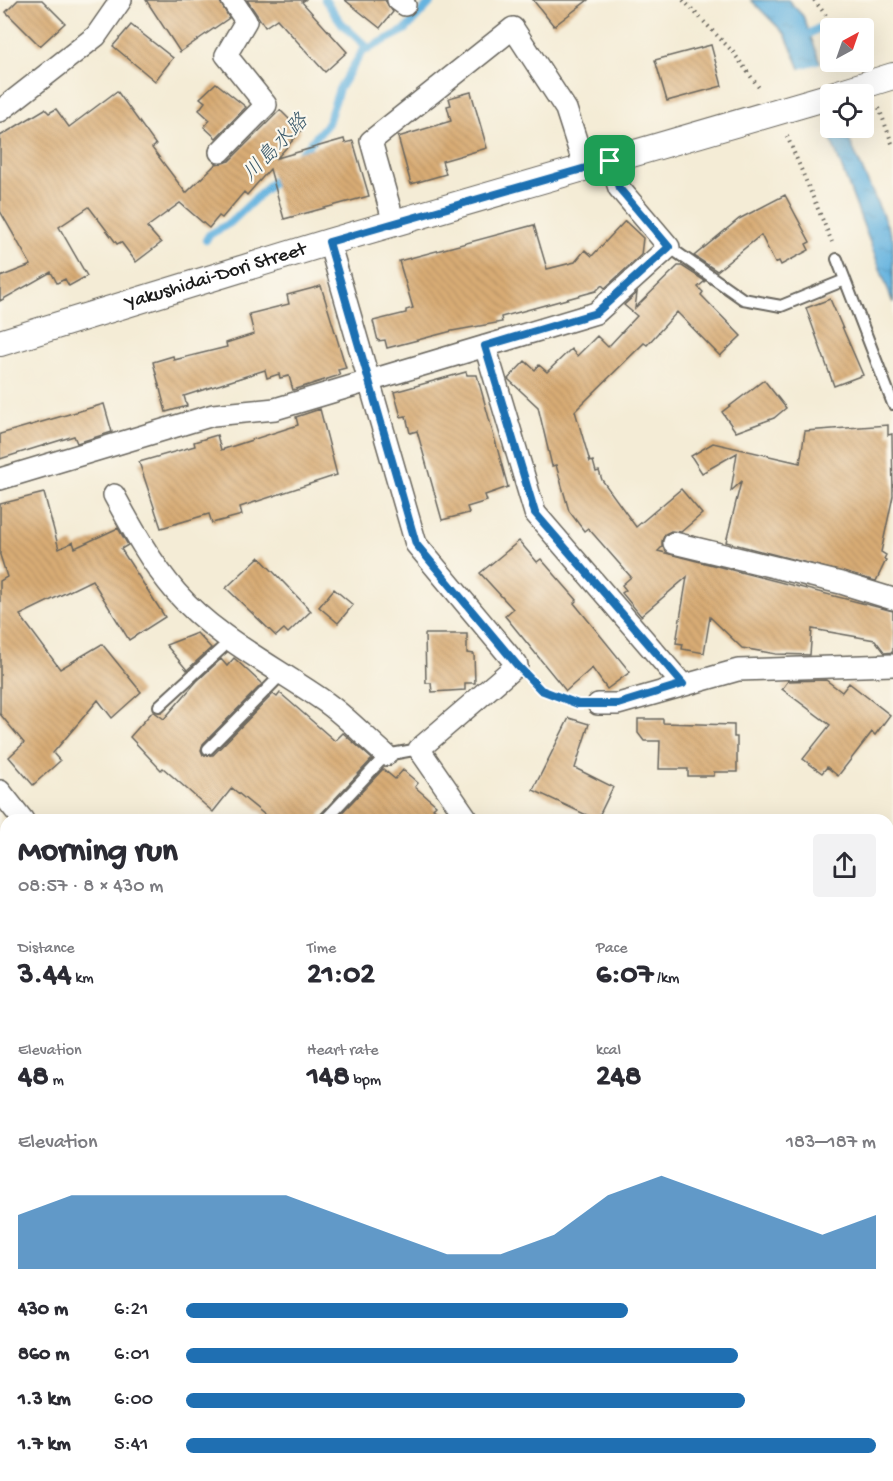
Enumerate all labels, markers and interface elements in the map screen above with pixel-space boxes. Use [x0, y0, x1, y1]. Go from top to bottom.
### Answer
north arrow [820, 18, 874, 72]
map controls [820, 18, 874, 138]
button: locate [820, 84, 874, 138]
water label: 川島水路 [237, 108, 316, 188]
pin [584, 135, 635, 186]
icon: arrive [593, 144, 626, 177]
street label: Yakushidai-Dori Street [121, 238, 311, 316]
text: Morning run [18, 834, 178, 872]
button: share [813, 834, 876, 897]
text: 08:57 · 8 × 430 m [18, 876, 164, 899]
text: Distance [18, 940, 75, 959]
text: Time [307, 940, 336, 959]
text: Pace [596, 940, 627, 959]
text: 3.44 [18, 959, 71, 994]
text: 21:02 [307, 959, 375, 994]
text: 6:07 [596, 959, 653, 994]
text: km [71, 970, 94, 989]
text: /km [653, 970, 679, 989]
text: Elevation [18, 1042, 82, 1061]
text: Heart rate [307, 1042, 379, 1061]
text: kcal [596, 1042, 621, 1061]
text: 48 [18, 1061, 49, 1096]
text: 148 [307, 1061, 350, 1096]
text: 248 [596, 1061, 641, 1096]
text: m [49, 1072, 64, 1091]
text: bpm [350, 1072, 381, 1091]
text: Elevation [18, 1132, 98, 1155]
text: 183–187 m [786, 1132, 876, 1155]
text: 430 m [18, 1299, 68, 1322]
text: 6:21 [114, 1299, 148, 1322]
text: 860 m [18, 1344, 69, 1367]
text: 6:01 [114, 1344, 150, 1367]
text: 1.3 km [18, 1389, 71, 1412]
text: 6:00 [114, 1389, 153, 1412]
text: 1.7 km [18, 1434, 71, 1457]
text: 5:41 [114, 1434, 148, 1457]

